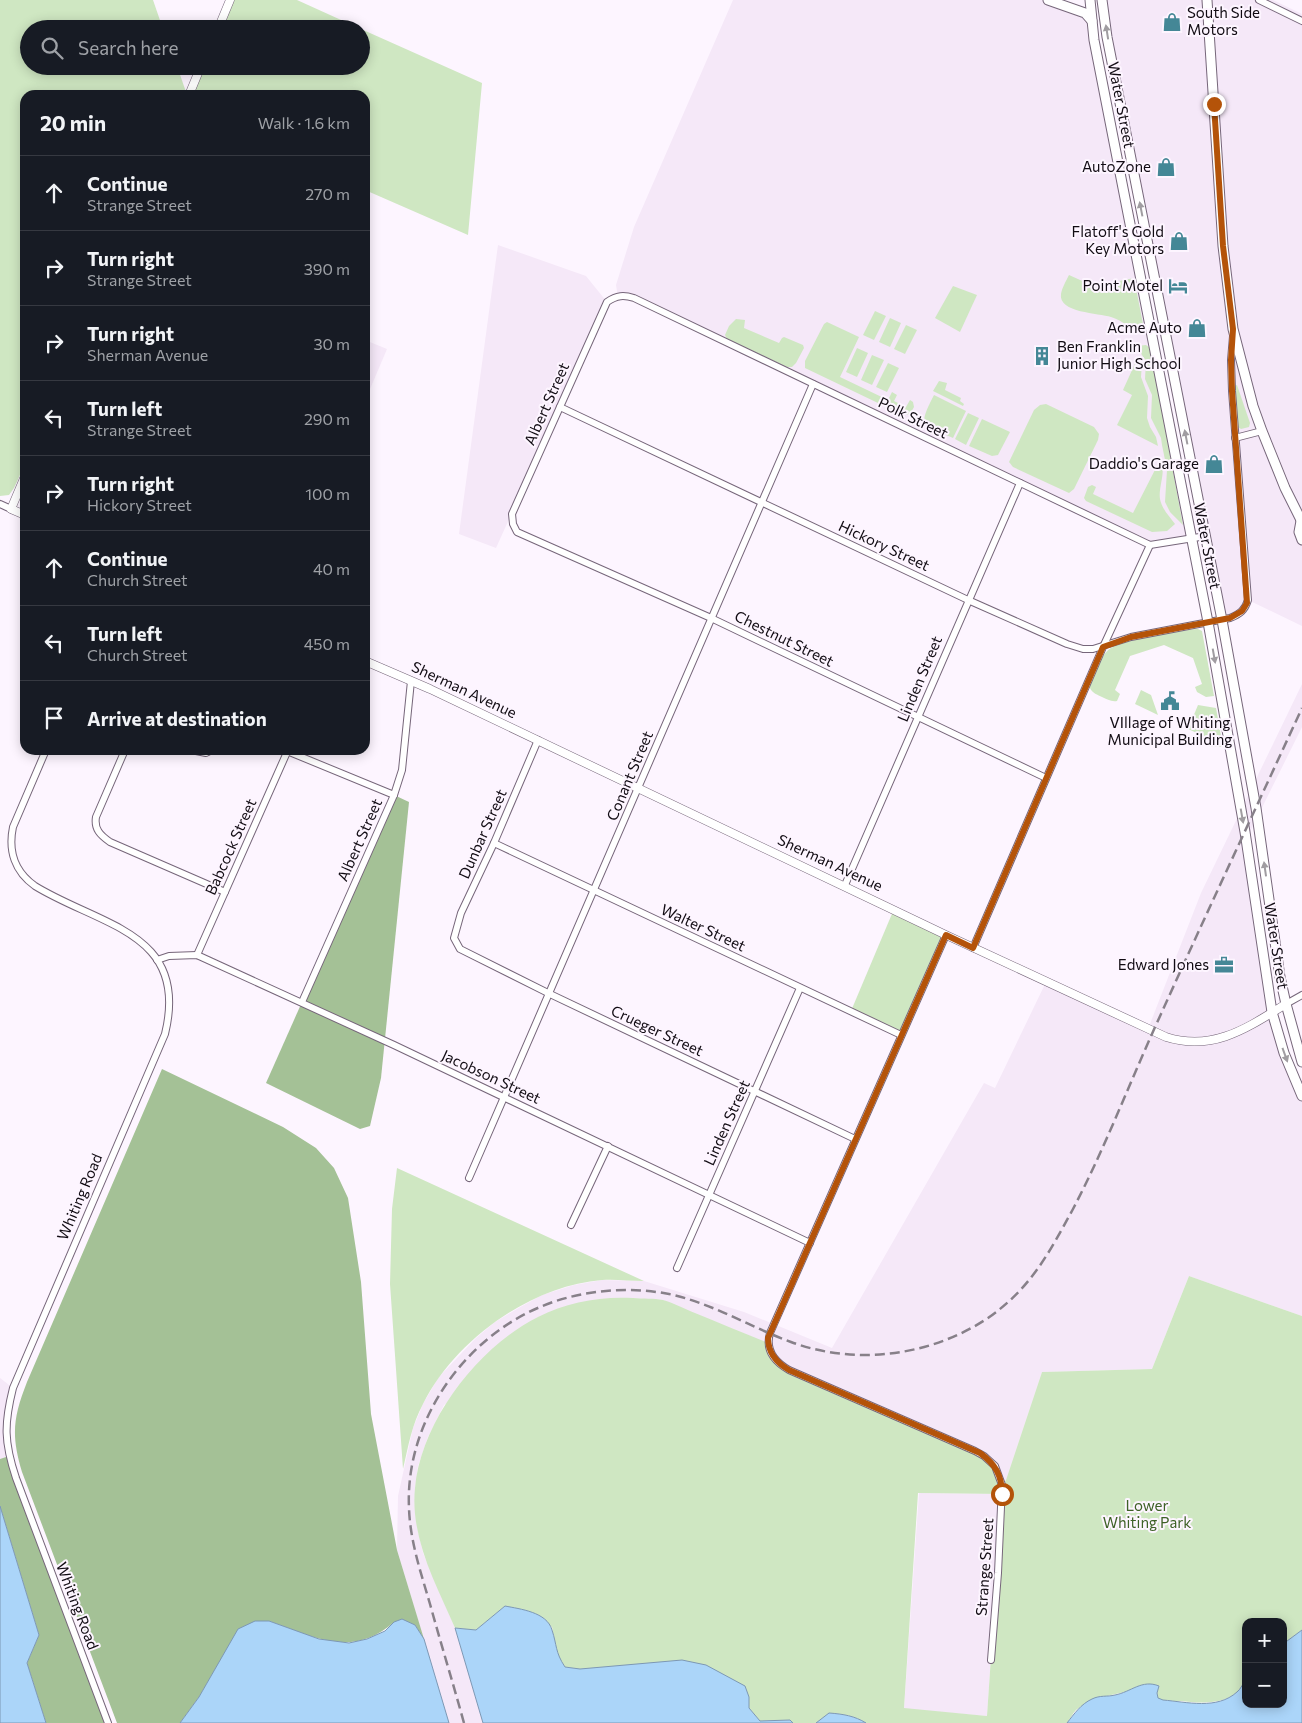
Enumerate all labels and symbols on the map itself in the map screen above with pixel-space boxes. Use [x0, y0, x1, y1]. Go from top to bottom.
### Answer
place label: South Side Motors [1187, 3, 1260, 38]
shop icon: South Side Motors [1161, 11, 1183, 33]
one-way arrow [1102, 24, 1110, 40]
street label: Water Street [1105, 60, 1139, 150]
route end [1203, 93, 1226, 116]
shop icon: AutoZone [1155, 156, 1177, 178]
place label: AutoZone [1082, 157, 1151, 175]
one-way arrow [1137, 200, 1145, 216]
place label: Flatoff's Gold Key Motors [1072, 222, 1164, 257]
shop icon: Flatoff's Gold Key Motors [1168, 230, 1190, 252]
hotel icon: Point Motel [1167, 275, 1189, 297]
place label: Point Motel [1082, 276, 1163, 294]
shop icon: Acme Auto [1186, 317, 1208, 339]
place label: Acme Auto [1107, 318, 1182, 336]
place label: Ben Franklin Junior High School [1057, 337, 1181, 372]
building icon: Ben Franklin Junior High School [1031, 345, 1053, 367]
street label: Albert Street [520, 360, 572, 448]
street label: Polk Street [876, 393, 951, 442]
one-way arrow [1182, 429, 1190, 444]
shop icon: Daddio's Garage [1203, 453, 1225, 475]
place label: Daddio's Garage [1089, 454, 1199, 472]
street label: Water Street [1191, 501, 1225, 591]
street label: Hickory Street [836, 516, 933, 574]
street label: Chestnut Street [732, 606, 837, 670]
street label: Linden Street [893, 633, 945, 724]
one-way arrow [1210, 648, 1218, 664]
street label: Sherman Avenue [409, 657, 520, 721]
public building icon: VIllage of Whiting Municipal Building [1159, 690, 1181, 712]
place label: VIllage of Whiting Municipal Building [1108, 713, 1232, 748]
street label: Conant Street [602, 728, 656, 823]
street label: Dunbar Street [454, 786, 510, 881]
street label: Babcock Street [201, 796, 259, 898]
street label: Albert Street [333, 796, 385, 884]
one-way arrow [1238, 808, 1246, 824]
street label: Sherman Avenue [775, 830, 886, 894]
one-way arrow [1260, 861, 1268, 877]
street label: Walter Street [658, 900, 749, 955]
street label: Water Street [1261, 901, 1293, 991]
office icon: Edward Jones [1213, 954, 1235, 976]
place label: Edward Jones [1118, 955, 1209, 973]
street label: Crueger Street [608, 1001, 706, 1059]
street label: Jacobson Street [439, 1045, 544, 1107]
one-way arrow [1282, 1047, 1289, 1062]
street label: Linden Street [699, 1077, 753, 1168]
street label: Whiting Road [53, 1151, 105, 1243]
route start [991, 1483, 1014, 1506]
park label: Lower Whiting Park [1103, 1496, 1191, 1531]
street label: Strange Street [972, 1517, 996, 1617]
street label: Whiting Road [53, 1559, 103, 1652]

